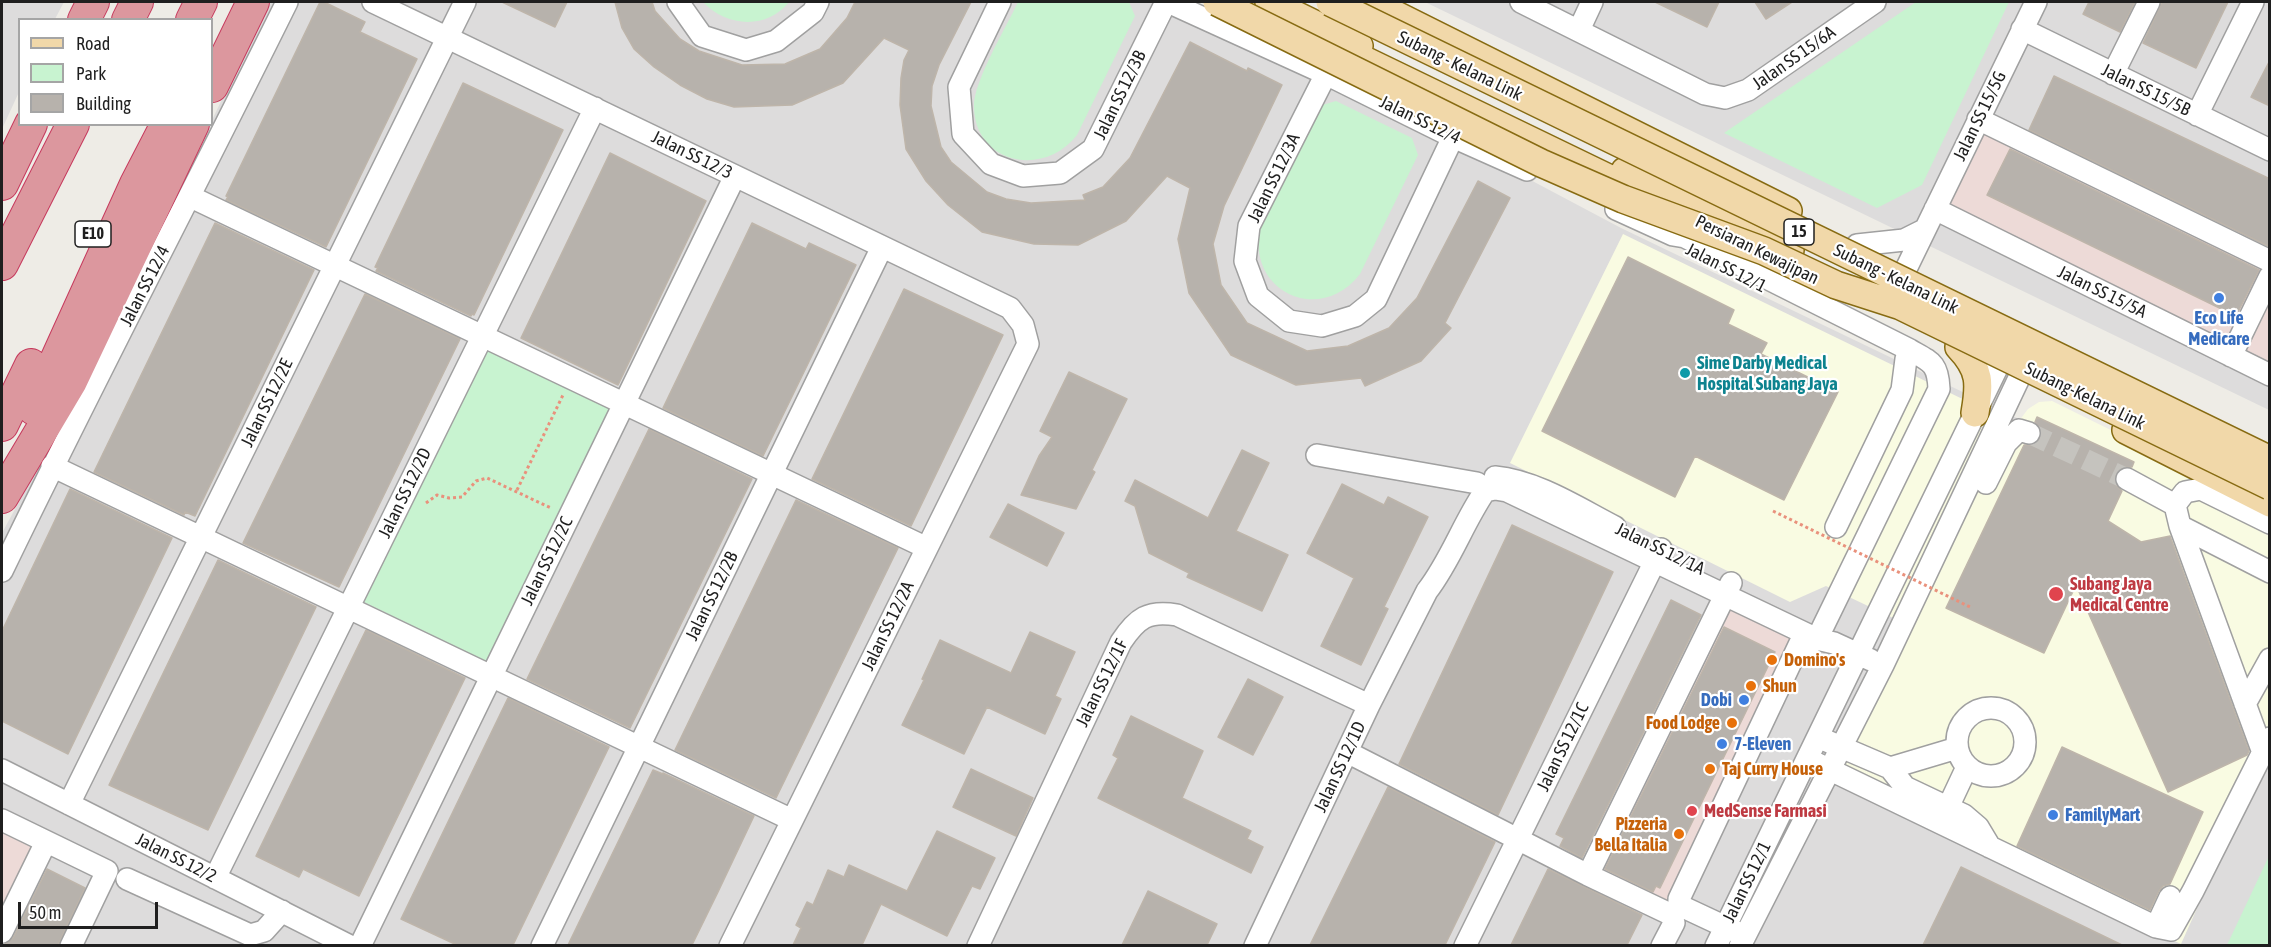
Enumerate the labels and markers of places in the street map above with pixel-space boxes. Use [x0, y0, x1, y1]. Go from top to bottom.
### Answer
marker: Eco Life Medicare [2212, 291, 2226, 305]
place label: Eco Life Medicare [2188, 307, 2250, 350]
place label: Sime Darby Medical Hospital Subang Jaya [1697, 352, 1838, 394]
marker: Sime Darby Medical Hospital Subang Jaya [1678, 366, 1692, 380]
place label: Subang Jaya Medical Centre [2070, 573, 2169, 616]
marker: Subang Jaya Medical Centre [2047, 585, 2065, 603]
place label: Domino's [1784, 649, 1845, 671]
marker: Domino's [1765, 653, 1779, 667]
place label: Shun [1763, 675, 1797, 697]
marker: Shun [1744, 679, 1758, 693]
place label: Dobi [1701, 689, 1732, 711]
marker: Dobi [1737, 693, 1751, 707]
place label: Food Lodge [1646, 712, 1720, 734]
marker: Food Lodge [1725, 716, 1739, 730]
place label: 7-Eleven [1734, 733, 1791, 755]
marker: 7-Eleven [1715, 737, 1729, 751]
place label: Taj Curry House [1722, 758, 1823, 780]
marker: Taj Curry House [1703, 762, 1717, 776]
place label: MedSense Farmasi [1704, 800, 1827, 822]
marker: MedSense Farmasi [1685, 804, 1699, 818]
place label: FamilyMart [2065, 804, 2140, 826]
marker: FamilyMart [2046, 808, 2060, 822]
place label: Pizzeria Bella Italia [1594, 813, 1667, 856]
marker: Pizzeria Bella Italia [1672, 827, 1686, 841]

